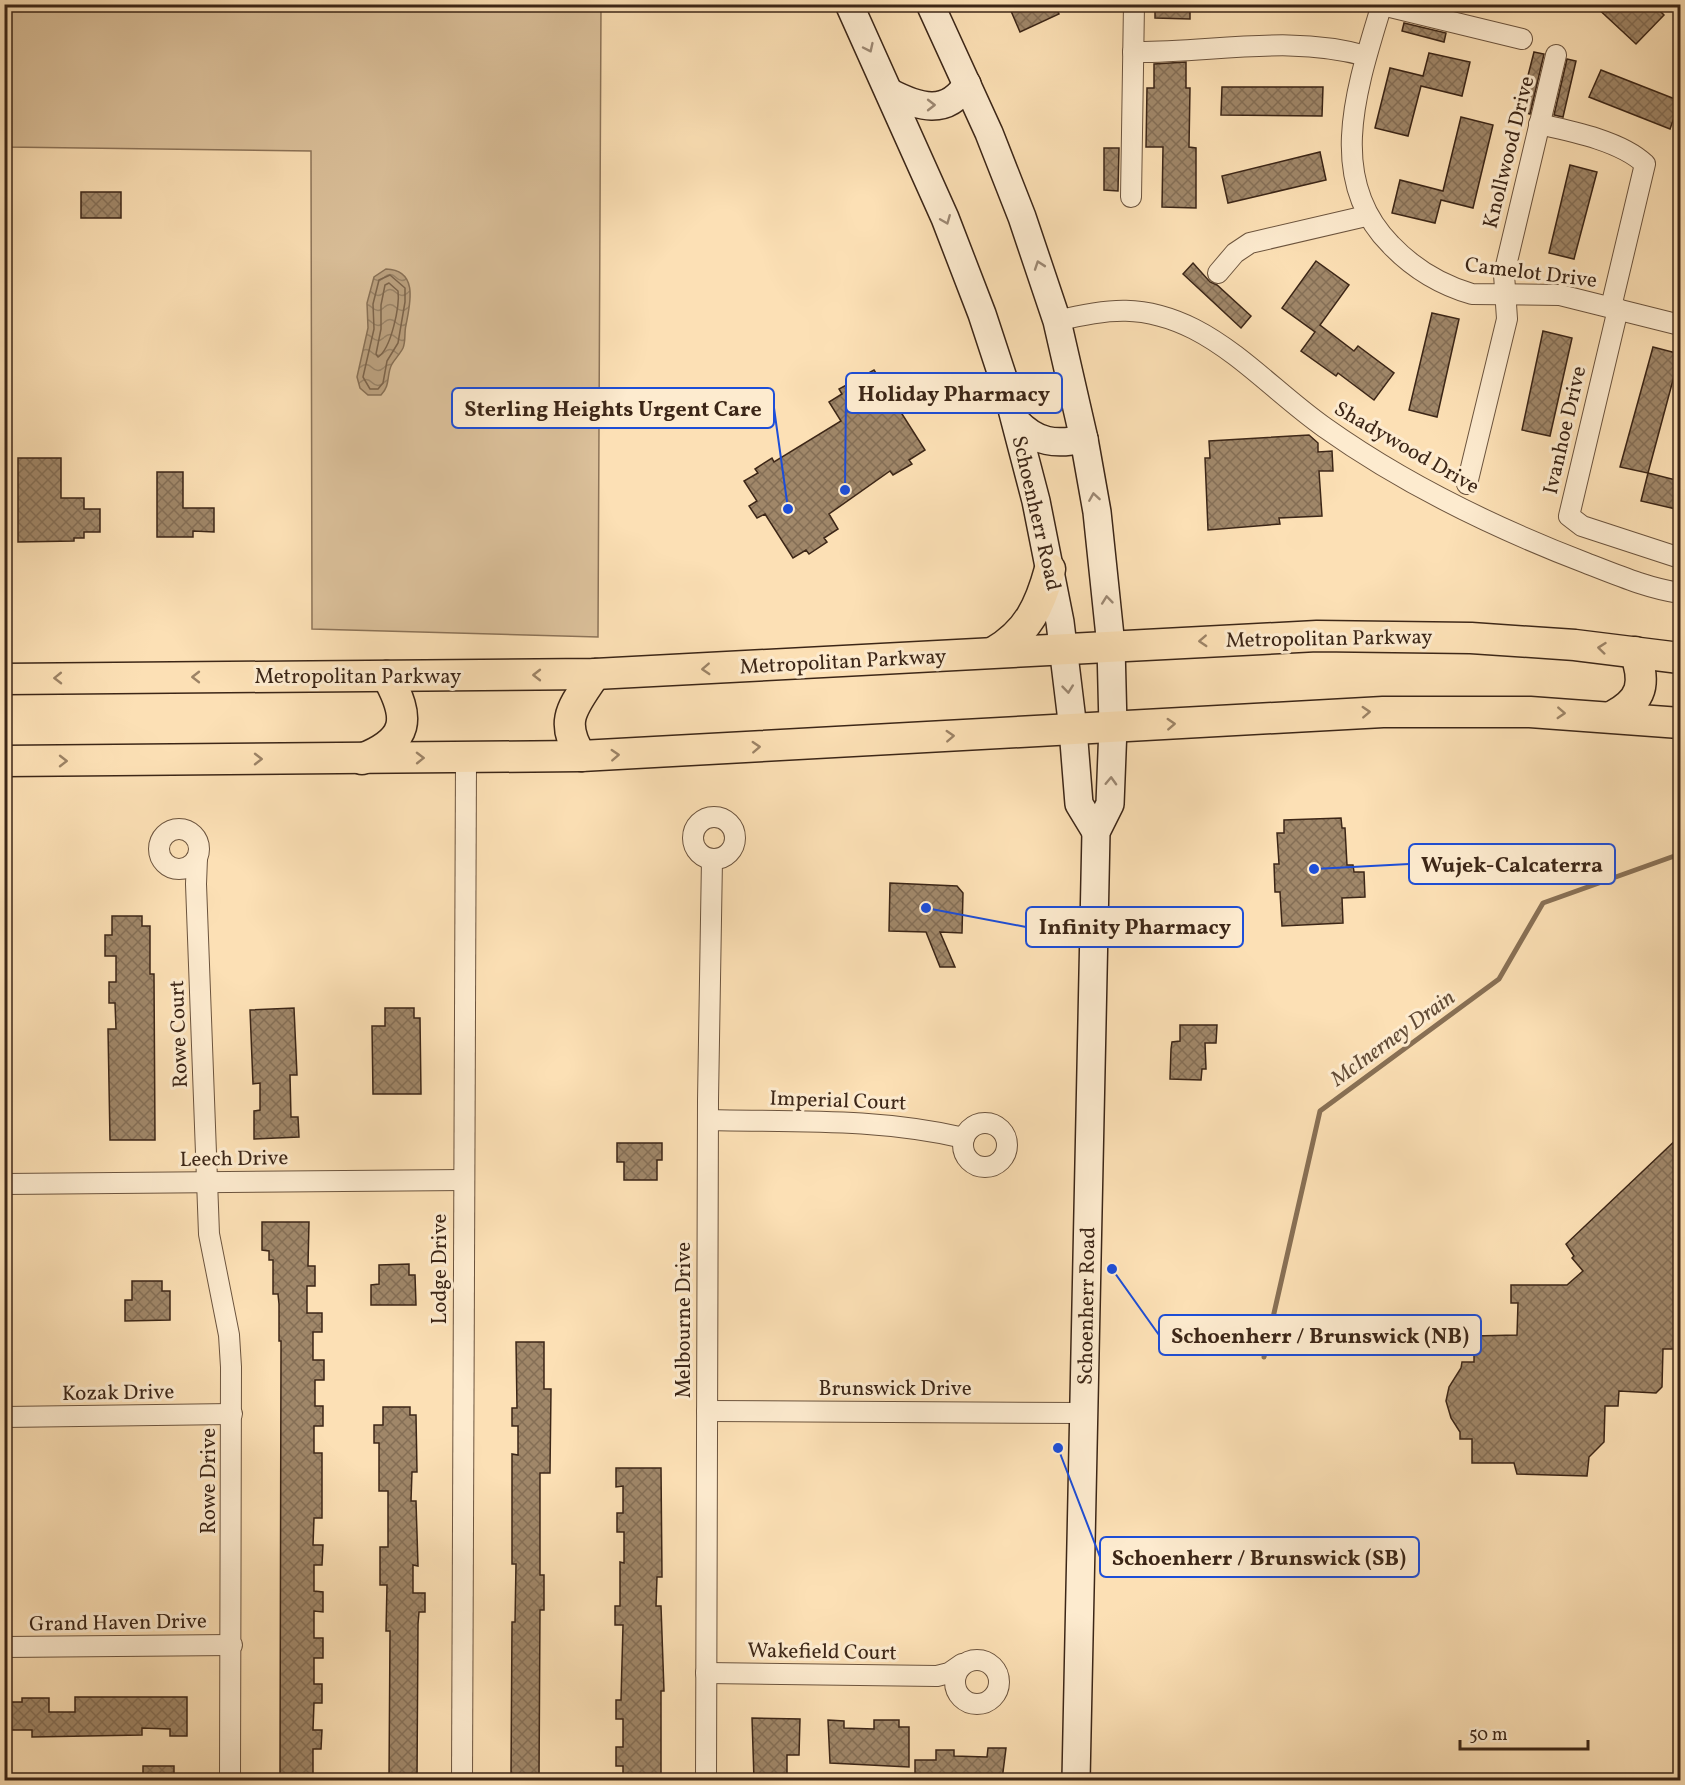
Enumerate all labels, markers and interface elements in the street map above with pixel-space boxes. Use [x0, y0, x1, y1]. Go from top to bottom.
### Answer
one-way arrow [862, 42, 874, 53]
street label: Knollwood Drive [1477, 73, 1542, 232]
one-way arrow [927, 99, 936, 111]
one-way arrow [939, 213, 951, 224]
street label: Camelot Drive [1463, 251, 1599, 296]
one-way arrow [1034, 261, 1047, 271]
street label: Ivanhoe Drive [1537, 363, 1594, 497]
callout: Holiday Pharmacy [846, 373, 1062, 413]
text: Holiday Pharmacy [858, 380, 1051, 411]
callout: Sterling Heights Urgent Care [452, 388, 774, 428]
text: Sterling Heights Urgent Care [464, 395, 762, 426]
street label: Shadywood Drive [1328, 395, 1484, 502]
street label: Schoenherr Road [1004, 433, 1067, 594]
one-way arrow [1089, 492, 1101, 502]
one-way arrow [1101, 596, 1114, 605]
street label: Metropolitan Parkway [1225, 623, 1433, 656]
one-way arrow [1199, 634, 1208, 647]
one-way arrow [1597, 642, 1606, 655]
street label: Metropolitan Parkway [739, 643, 948, 682]
one-way arrow [701, 662, 710, 675]
street label: Metropolitan Parkway [255, 663, 462, 692]
one-way arrow [532, 669, 541, 681]
one-way arrow [192, 671, 201, 683]
one-way arrow [54, 672, 63, 684]
one-way arrow [1062, 684, 1074, 693]
one-way arrow [1361, 706, 1370, 719]
one-way arrow [1556, 707, 1565, 720]
one-way arrow [1167, 717, 1176, 730]
one-way arrow [946, 730, 955, 743]
one-way arrow [751, 740, 760, 753]
one-way arrow [611, 748, 620, 761]
one-way arrow [416, 752, 425, 764]
one-way arrow [253, 753, 262, 765]
one-way arrow [58, 755, 67, 767]
one-way arrow [1104, 777, 1117, 786]
callout: Wujek-Calcaterra [1409, 844, 1615, 884]
text: Wujek-Calcaterra [1421, 851, 1603, 882]
callout: Infinity Pharmacy [1026, 907, 1243, 947]
text: Infinity Pharmacy [1039, 913, 1232, 944]
street label: Rowe Court [163, 979, 196, 1088]
water label: McInerney Drain [1324, 983, 1462, 1095]
street label: Imperial Court [769, 1085, 907, 1118]
street label: Leech Drive [180, 1144, 289, 1175]
street label: Lodge Drive [426, 1213, 455, 1324]
street label: Schoenherr Road [1072, 1227, 1103, 1385]
street label: Melbourne Drive [670, 1242, 699, 1398]
callout: Schoenherr / Brunswick (NB) [1159, 1315, 1481, 1355]
text: Schoenherr / Brunswick (NB) [1171, 1322, 1469, 1353]
street label: Brunswick Drive [818, 1375, 972, 1404]
street label: Kozak Drive [62, 1378, 175, 1409]
street label: Rowe Drive [195, 1428, 224, 1534]
callout: Schoenherr / Brunswick (SB) [1100, 1537, 1419, 1577]
text: Schoenherr / Brunswick (SB) [1112, 1544, 1406, 1575]
street label: Grand Haven Drive [29, 1607, 207, 1640]
street label: Wakefield Court [747, 1637, 897, 1668]
scale bar [1460, 1713, 1588, 1751]
text: 50 m [1469, 1723, 1508, 1748]

